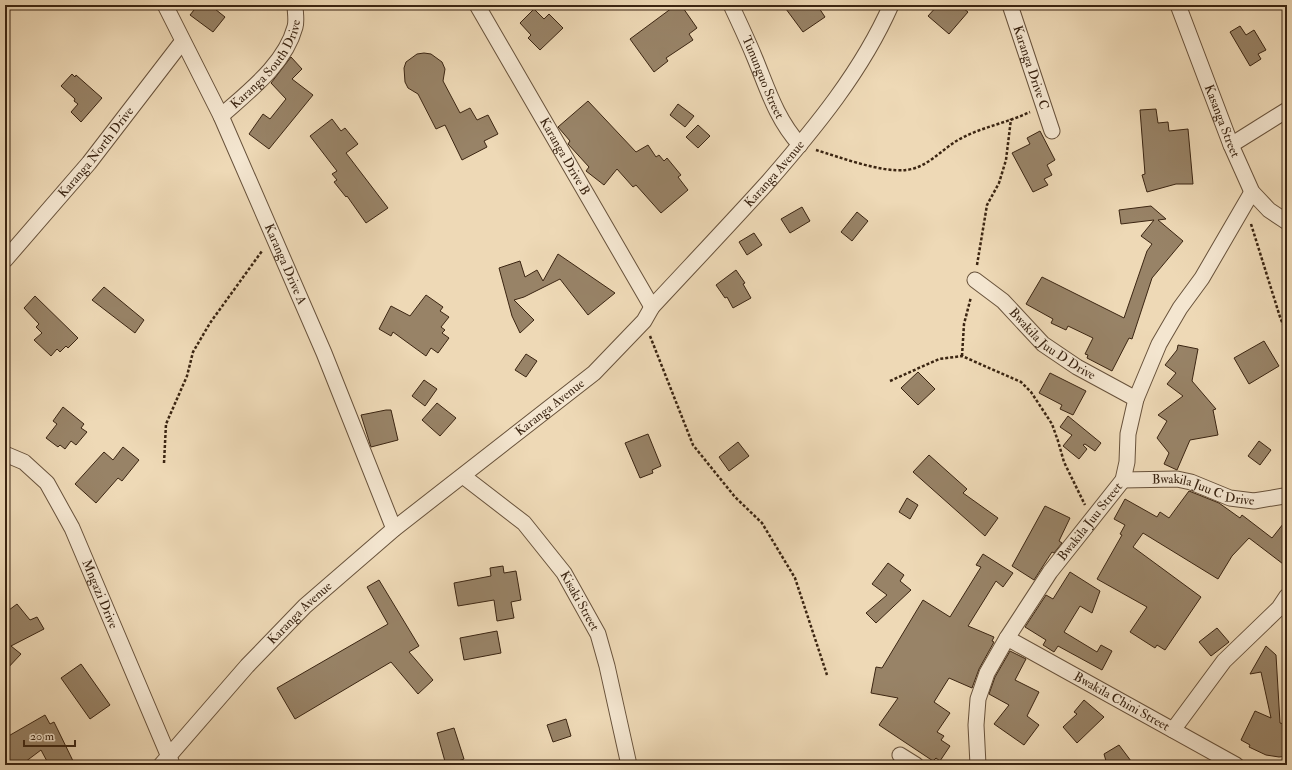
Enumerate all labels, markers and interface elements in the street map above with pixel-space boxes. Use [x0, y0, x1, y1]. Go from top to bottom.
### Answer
street label: Karanga South Drive [227, 19, 304, 112]
street label: Karanga Drive C [1009, 23, 1052, 112]
street label: Tununguo Street [738, 33, 788, 122]
street label: Kasanga Street [1201, 82, 1243, 160]
street label: Karanga North Drive [55, 103, 138, 201]
street label: Karanga Drive B [536, 115, 593, 198]
street label: Karanga Avenue [741, 137, 808, 211]
street label: Karanga Drive A [261, 221, 310, 308]
street label: Bwakila Juu D Drive [1006, 305, 1099, 384]
street label: Karanga Avenue [512, 375, 588, 439]
street label: Bwakila Juu C Drive [1152, 471, 1256, 509]
street label: Bwakila Juu Street [1054, 479, 1126, 564]
street label: Mngazi Drive [78, 557, 122, 631]
street label: Kisaki Street [556, 568, 603, 634]
street label: Karanga Avenue [264, 578, 336, 648]
street label: Bwakila Chini Street [1071, 669, 1172, 734]
scale bar [24, 722, 75, 748]
text: 20 m [30, 729, 55, 744]

